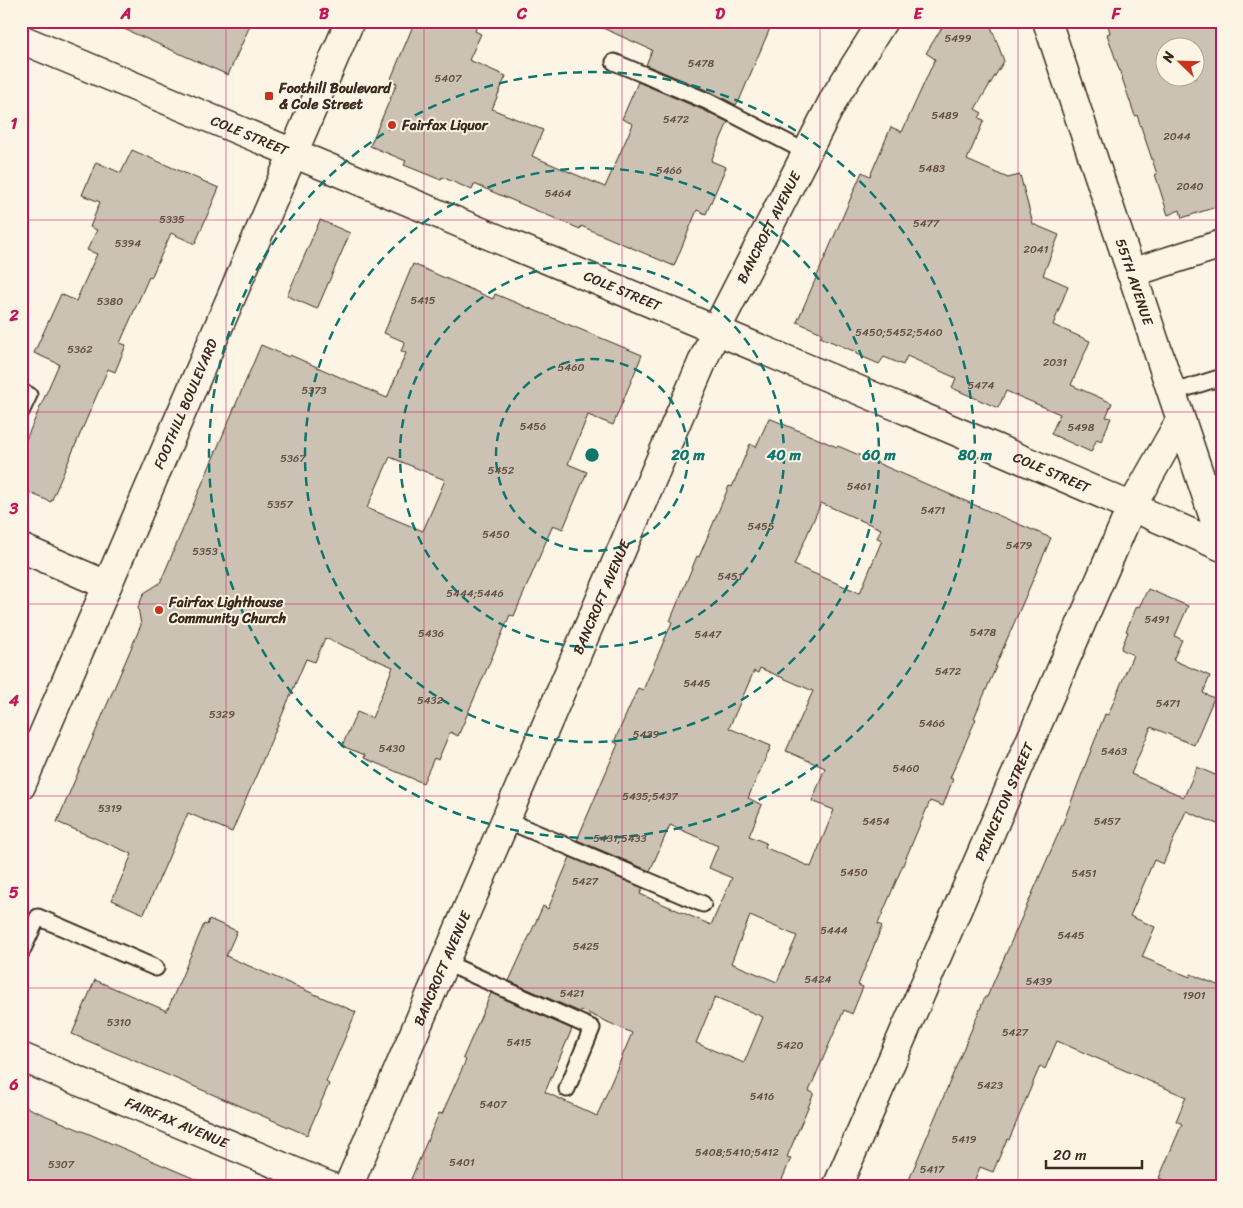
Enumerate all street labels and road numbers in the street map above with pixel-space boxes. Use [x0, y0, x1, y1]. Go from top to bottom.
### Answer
street label: COLE STREET [207, 108, 293, 163]
street label: BANCROFT AVENUE [730, 166, 809, 288]
street label: 55TH AVENUE [1108, 235, 1161, 330]
street label: COLE STREET [580, 264, 666, 319]
street label: FOOTHILL BOULEVARD [147, 334, 225, 473]
street label: COLE STREET [1009, 445, 1095, 501]
street label: BANCROFT AVENUE [566, 535, 638, 659]
street label: PRINCETON STREET [968, 738, 1042, 865]
street label: BANCROFT AVENUE [407, 906, 479, 1030]
street label: FAIRFAX AVENUE [121, 1090, 233, 1156]

